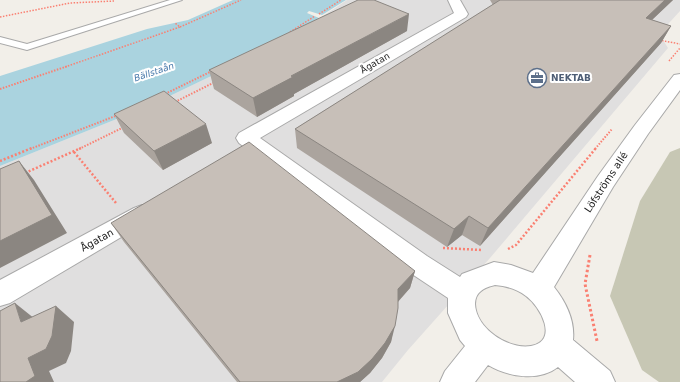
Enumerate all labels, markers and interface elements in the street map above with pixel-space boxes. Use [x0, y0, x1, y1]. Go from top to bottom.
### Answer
street label: Ågatan [358, 50, 391, 75]
water label: Bällstaån [133, 60, 176, 84]
office icon: NEKTAB [526, 67, 548, 89]
place label: NEKTAB [551, 73, 591, 83]
street label: Löfströms allé [582, 150, 630, 214]
street label: Ågatan [78, 226, 115, 253]

